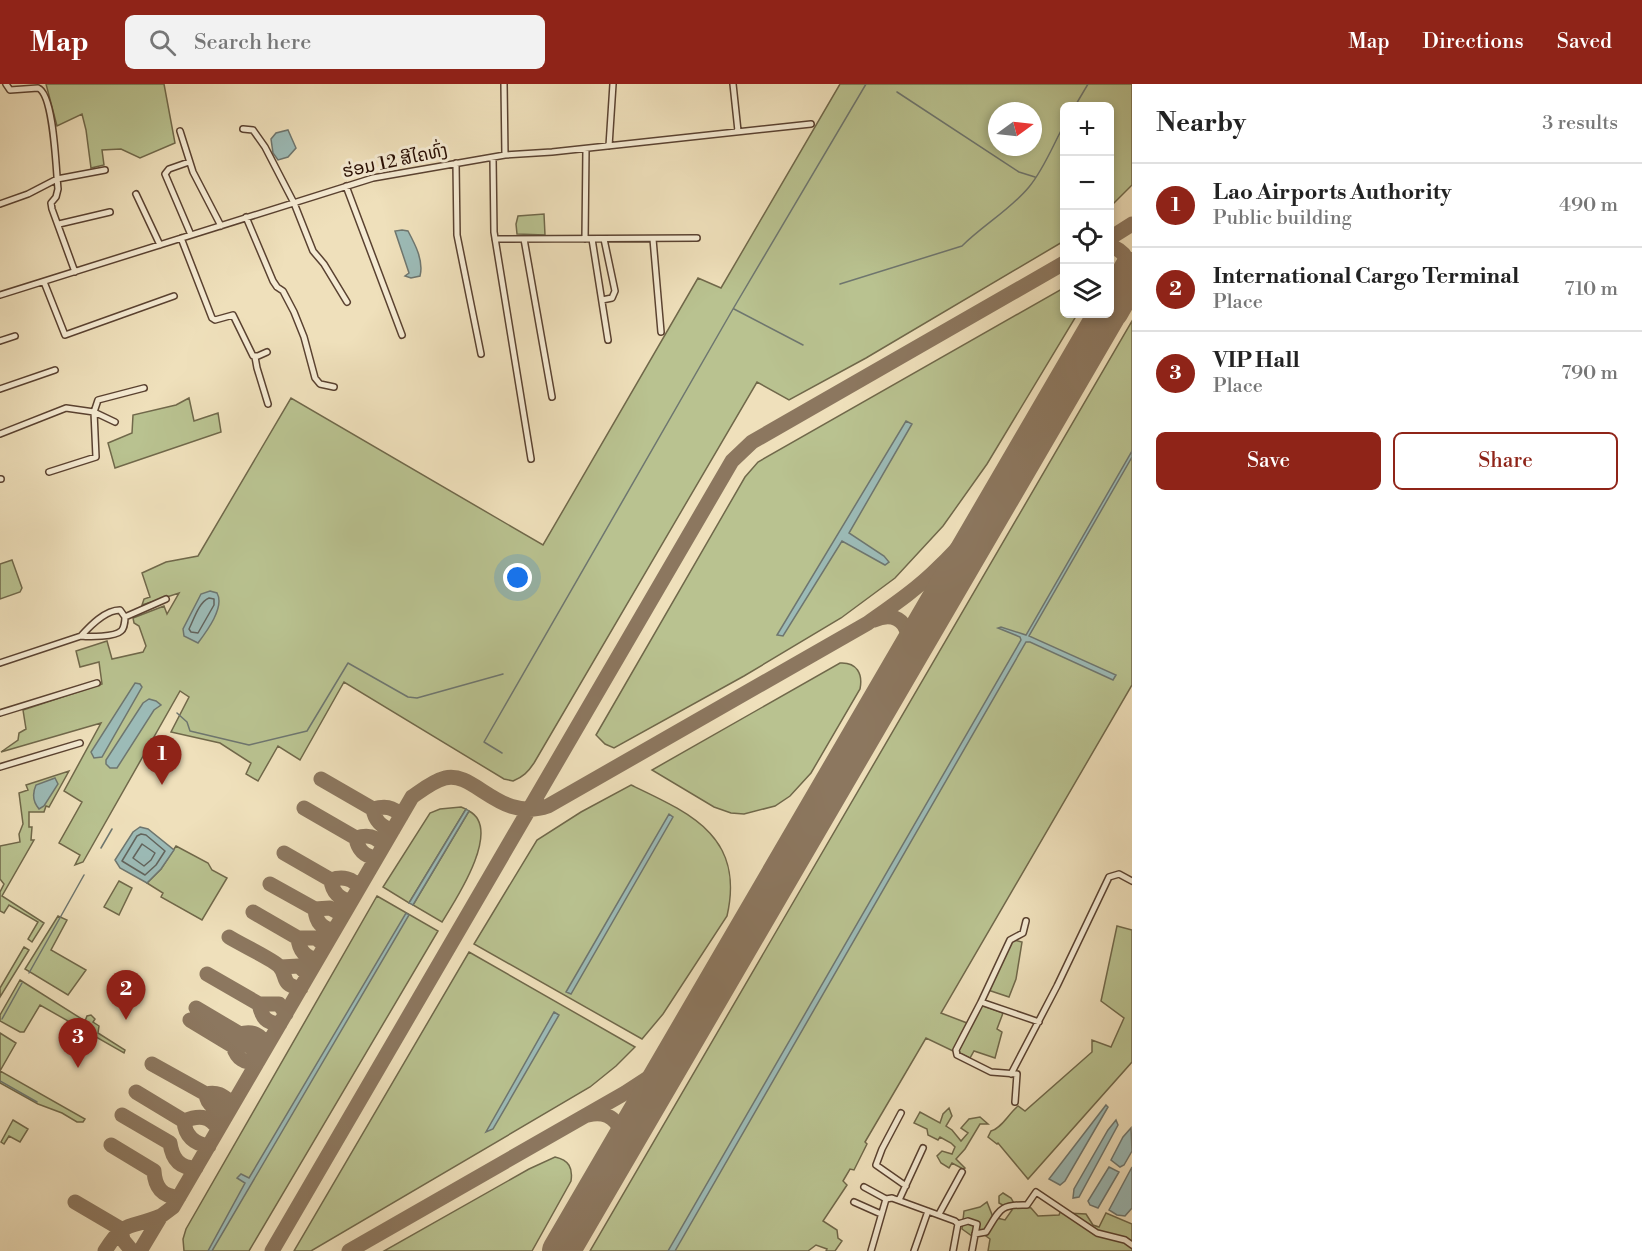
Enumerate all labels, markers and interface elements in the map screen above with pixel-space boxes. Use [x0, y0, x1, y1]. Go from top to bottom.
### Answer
search box [125, 15, 545, 69]
text: Map [30, 25, 89, 60]
icon: search [146, 26, 179, 59]
text: Search here [194, 29, 311, 56]
text: Map [1348, 29, 1390, 55]
text: Directions [1423, 29, 1524, 55]
text: Saved [1557, 29, 1612, 55]
north arrow [988, 102, 1042, 156]
map controls [1060, 102, 1114, 318]
button: + [1060, 102, 1114, 156]
text: Nearby [1156, 107, 1246, 139]
text: 3 results [1542, 111, 1618, 136]
street label: ຮ່ອມ 12 ສີໄຄທົ່ງ [340, 137, 450, 183]
button: − [1060, 156, 1114, 210]
text: Lao Airports Authority [1213, 179, 1451, 206]
text: 1 [1171, 193, 1180, 218]
text: 490 m [1559, 193, 1618, 218]
text: Public building [1213, 206, 1352, 231]
button: locate [1060, 210, 1114, 264]
text: International Cargo Terminal [1213, 263, 1519, 290]
button: layers [1060, 264, 1114, 318]
text: 2 [1169, 277, 1182, 302]
text: 710 m [1564, 277, 1618, 302]
text: Place [1213, 290, 1263, 315]
text: VIP Hall [1213, 347, 1300, 374]
text: 3 [1169, 361, 1182, 386]
text: 790 m [1561, 361, 1618, 386]
text: Place [1213, 374, 1263, 399]
button: Save [1156, 432, 1381, 490]
button: Share [1393, 432, 1618, 490]
your location [503, 563, 532, 592]
pin: 1 [142, 736, 182, 785]
pin: 2 [106, 970, 146, 1020]
pin: 3 [58, 1018, 98, 1068]

